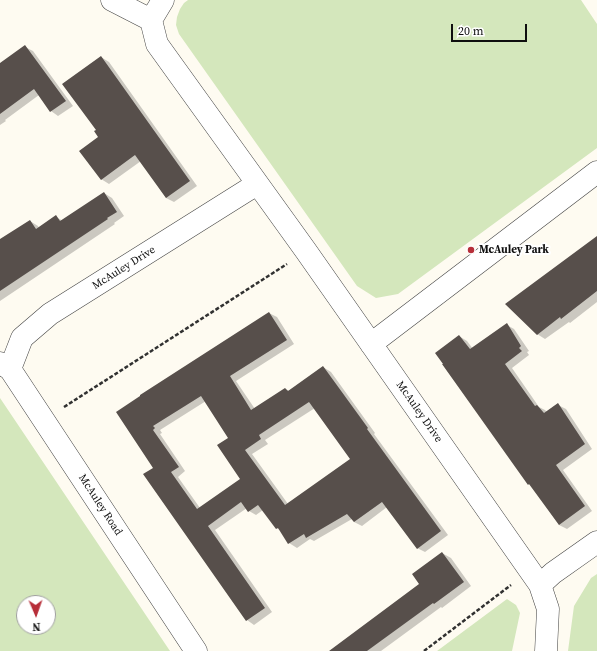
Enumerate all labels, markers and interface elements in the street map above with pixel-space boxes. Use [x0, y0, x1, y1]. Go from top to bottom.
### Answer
scale bar [453, 16, 529, 42]
text: 20 m [458, 23, 484, 39]
street label: McAuley Drive [90, 243, 158, 293]
place label: McAuley Park [479, 243, 549, 257]
marker: McAuley Park [466, 245, 476, 255]
street label: McAuley Drive [393, 379, 445, 445]
street label: McAuley Road [75, 472, 125, 538]
north arrow [16, 595, 56, 635]
text: N [32, 619, 41, 634]

